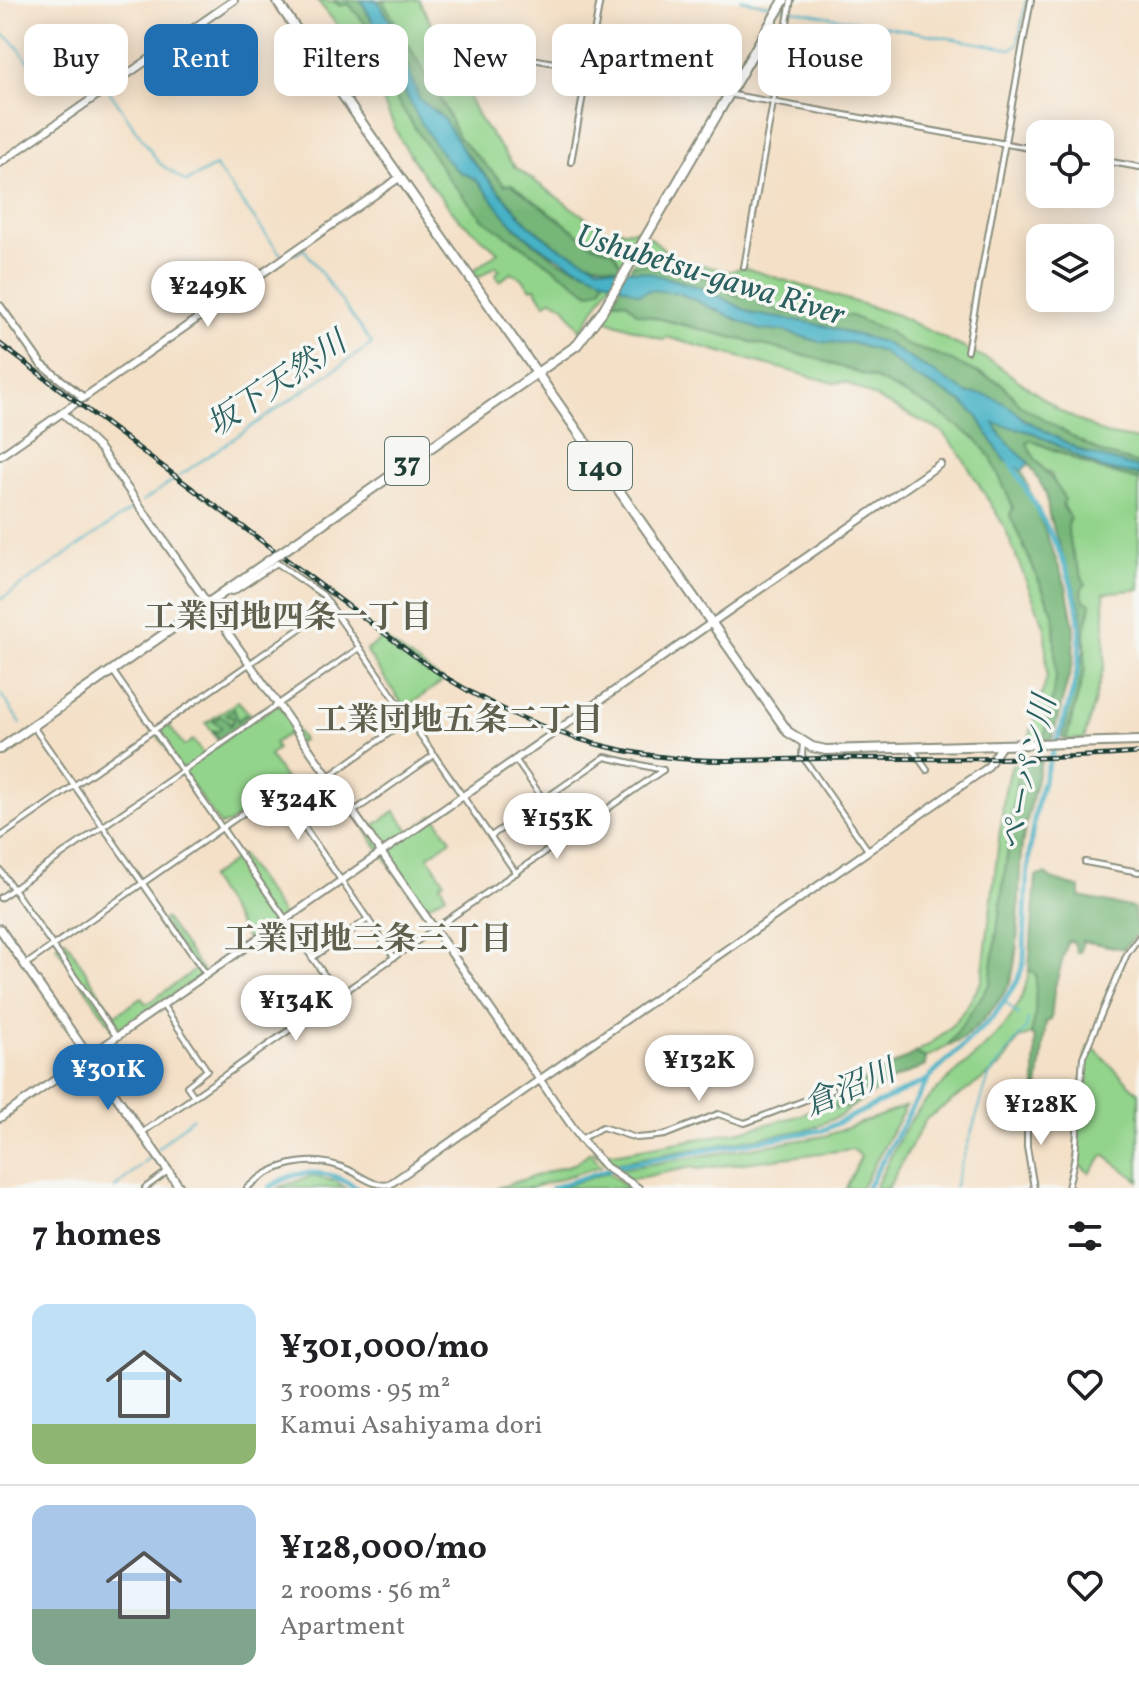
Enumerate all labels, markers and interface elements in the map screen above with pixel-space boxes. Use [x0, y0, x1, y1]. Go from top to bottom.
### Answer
chip: Buy [24, 24, 128, 96]
chip: Rent [144, 24, 258, 96]
chip: Filters [274, 24, 408, 96]
chip: New [424, 24, 536, 96]
chip: Apartment [552, 24, 742, 96]
chip: House [758, 24, 891, 96]
map controls [1026, 120, 1114, 312]
button: locate [1026, 120, 1114, 208]
water label: Ushubetsu-gawa River [570, 215, 851, 339]
button: layers [1026, 224, 1114, 312]
pin: ¥249K [152, 261, 264, 329]
text: ¥249K [169, 269, 247, 305]
water label: 坂下天然川 [199, 321, 359, 448]
road number: 37 [385, 437, 429, 485]
road number: 140 [568, 442, 632, 490]
district label: 工業団地四条一丁目 [144, 597, 432, 641]
water label: ペーパン川 [991, 689, 1070, 856]
district label: 工業団地五条二丁目 [315, 700, 603, 744]
pin: ¥324K [242, 774, 354, 842]
text: ¥324K [259, 782, 337, 818]
pin: ¥153K [501, 793, 613, 861]
text: ¥153K [521, 801, 593, 837]
district label: 工業団地三条三丁目 [224, 919, 512, 963]
pin: ¥134K [240, 975, 352, 1043]
text: ¥134K [259, 983, 333, 1019]
pin: ¥132K [643, 1035, 755, 1103]
text: ¥132K [663, 1043, 735, 1079]
pin: ¥301K [52, 1044, 164, 1112]
water label: 倉沼川 [797, 1050, 906, 1129]
text: ¥301K [71, 1052, 145, 1088]
pin: ¥128K [985, 1079, 1097, 1147]
text: ¥128K [1004, 1087, 1078, 1123]
text: 7 homes [32, 1213, 161, 1260]
icon: filters [1063, 1214, 1107, 1258]
text: ¥301,000/mo [280, 1325, 489, 1372]
icon: home [96, 1336, 192, 1432]
icon: heart [1063, 1362, 1107, 1406]
text: 3 rooms · 95 m² [280, 1372, 450, 1408]
text: Kamui Asahiyama dori [280, 1408, 542, 1444]
text: ¥128,000/mo [280, 1526, 487, 1573]
icon: home [96, 1537, 192, 1633]
icon: heart [1063, 1563, 1107, 1607]
text: 2 rooms · 56 m² [280, 1573, 451, 1609]
text: Apartment [280, 1609, 405, 1645]

